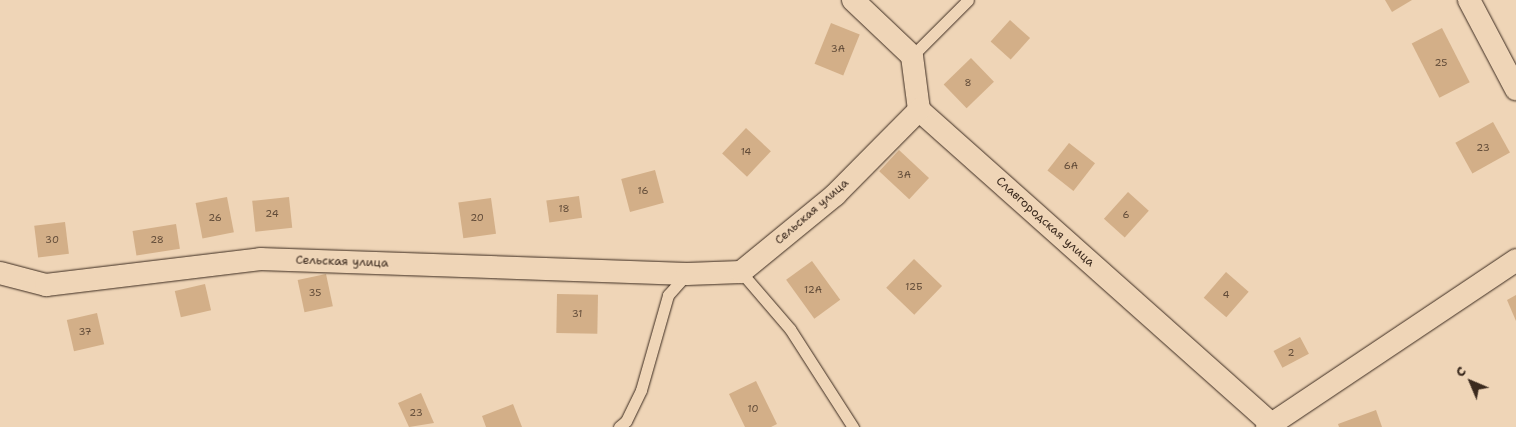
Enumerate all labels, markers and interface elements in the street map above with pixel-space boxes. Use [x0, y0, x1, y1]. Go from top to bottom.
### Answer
house number: 3А [831, 43, 845, 55]
house number: 25 [1435, 57, 1447, 69]
house number: 8 [965, 77, 971, 89]
house number: 23 [1476, 142, 1490, 154]
house number: 14 [741, 146, 751, 158]
house number: 6А [1064, 160, 1078, 172]
house number: 3А [897, 169, 911, 181]
street label: Славгородская улица [993, 174, 1097, 270]
street label: Сельская улица [772, 176, 852, 248]
house number: 16 [638, 185, 648, 197]
house number: 18 [558, 203, 570, 215]
house number: 24 [265, 208, 279, 220]
house number: 6 [1123, 209, 1129, 221]
house number: 26 [208, 212, 222, 224]
house number: 20 [470, 212, 484, 224]
house number: 30 [45, 234, 59, 246]
house number: 28 [150, 234, 164, 246]
street label: Сельская улица [295, 253, 389, 271]
house number: 12Б [905, 281, 923, 293]
house number: 12А [804, 284, 822, 296]
house number: 35 [309, 287, 321, 299]
house number: 4 [1223, 289, 1229, 301]
house number: 31 [572, 308, 582, 320]
house number: 37 [78, 326, 92, 338]
house number: 2 [1288, 347, 1294, 359]
north arrow [1446, 357, 1496, 407]
text: С [1451, 362, 1470, 381]
house number: 10 [748, 403, 758, 415]
house number: 23 [409, 407, 423, 419]

